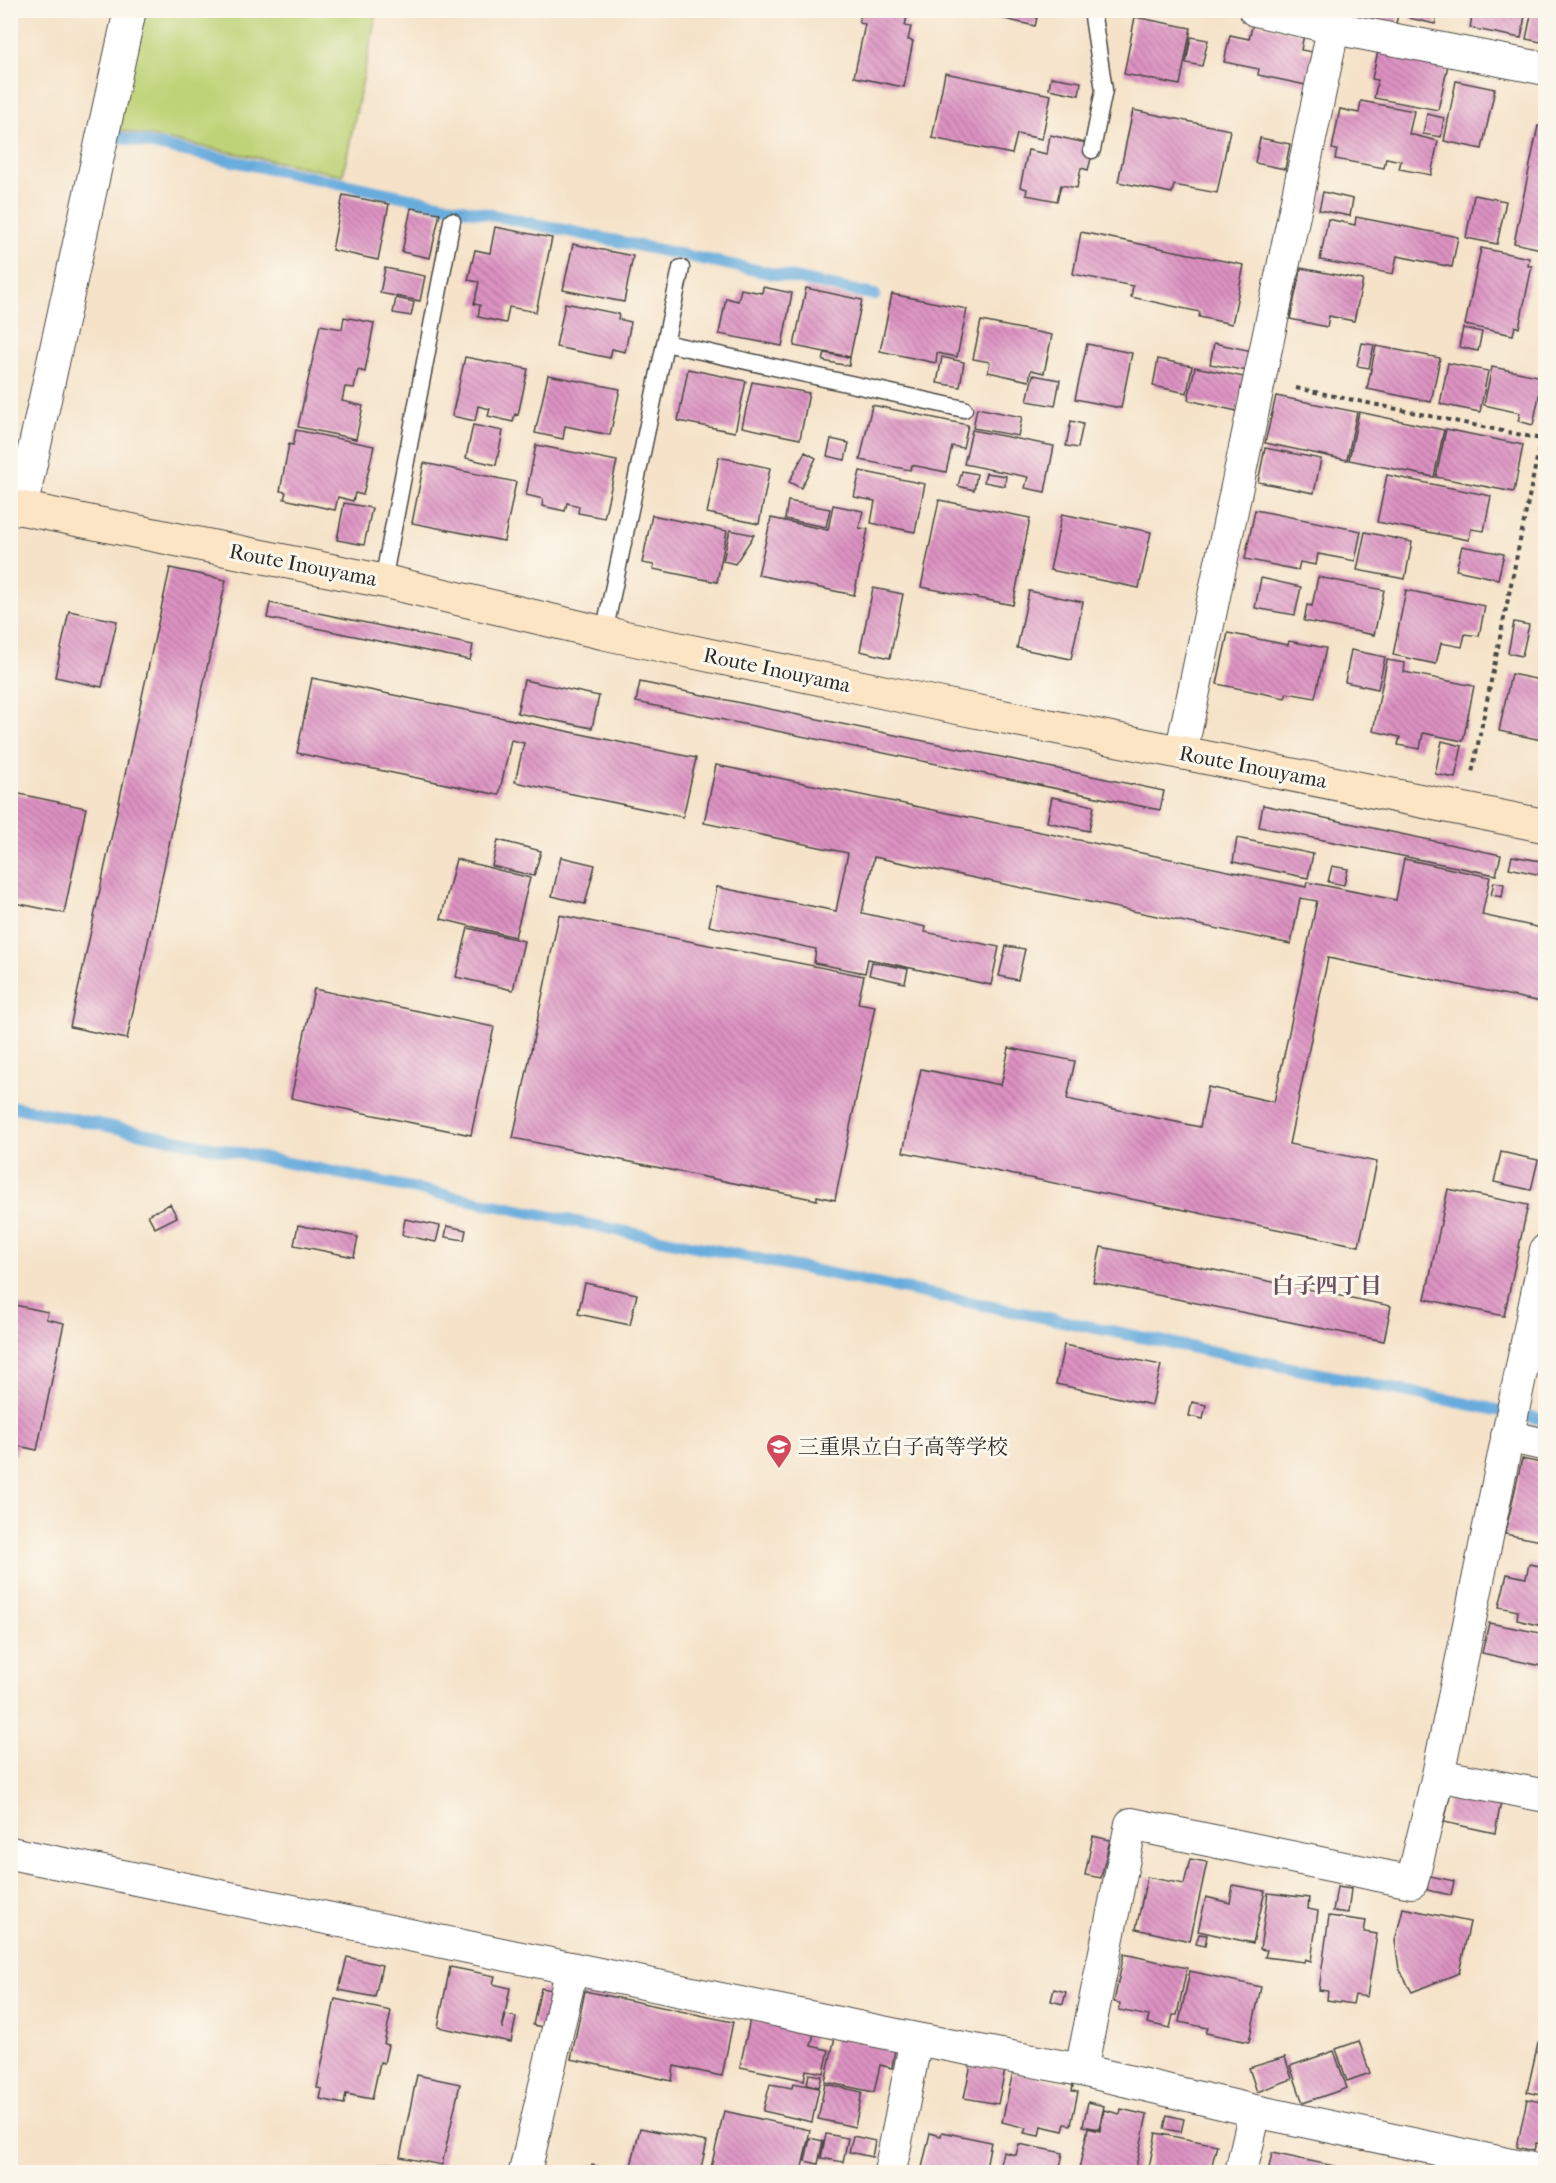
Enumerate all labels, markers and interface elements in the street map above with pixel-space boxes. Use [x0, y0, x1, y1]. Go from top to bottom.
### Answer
street label: Route Inouyama [227, 539, 379, 591]
street label: Route Inouyama [701, 643, 853, 697]
street label: Route Inouyama [1177, 741, 1329, 793]
district label: 白子四丁目 [1272, 1273, 1382, 1299]
school or university icon: 三重県立白子高等学校 [764, 1432, 794, 1470]
place label: 三重県立白子高等学校 [798, 1435, 1008, 1459]

